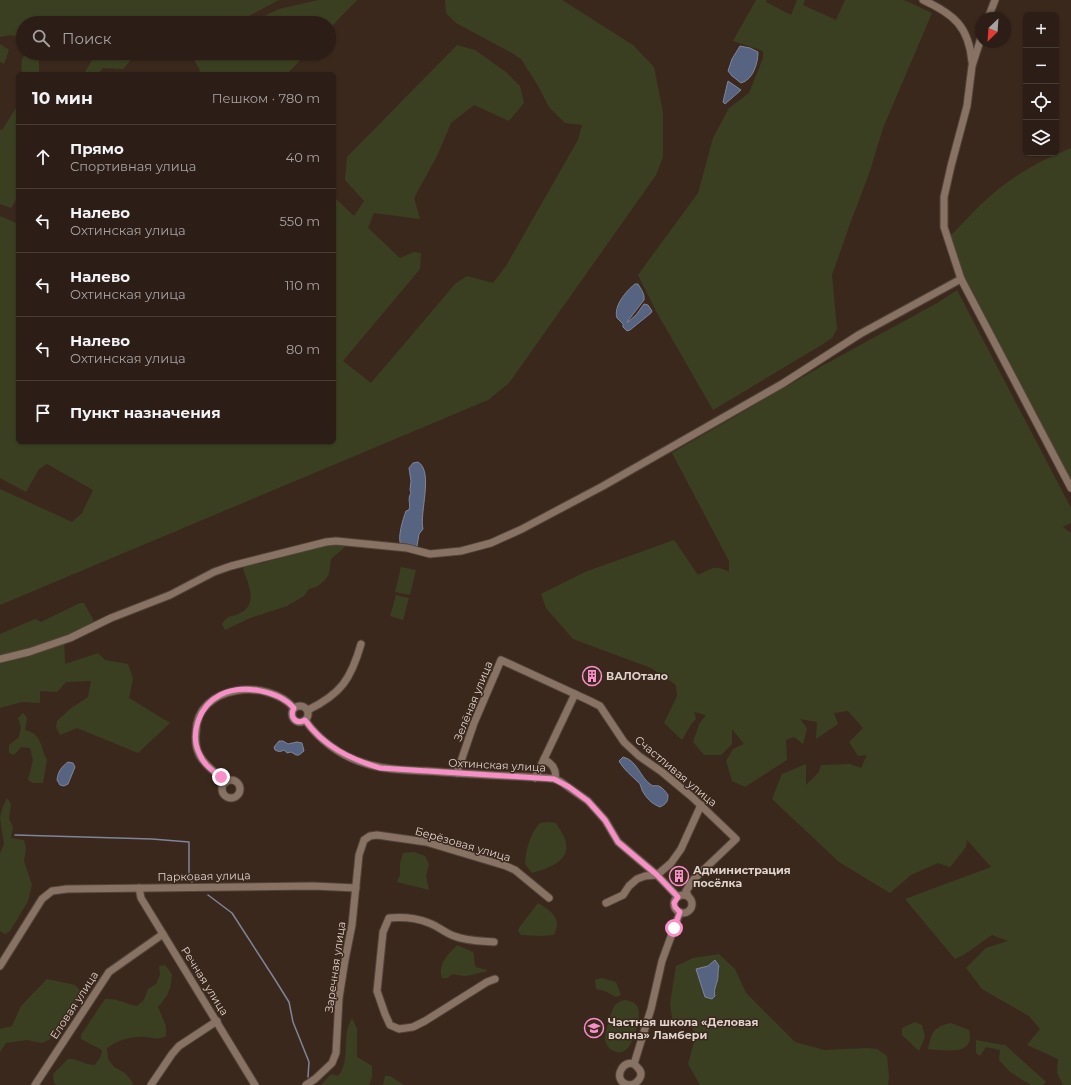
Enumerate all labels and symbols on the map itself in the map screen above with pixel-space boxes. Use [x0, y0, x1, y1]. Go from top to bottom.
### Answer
north arrow [975, 12, 1011, 48]
street label: Зелёная улица [451, 659, 495, 743]
building icon: ВАЛОтало [581, 665, 603, 687]
place label: ВАЛОтало [606, 669, 668, 683]
street label: Счастливая улица [632, 732, 720, 810]
street label: Охтинская улица [448, 755, 546, 775]
route end [212, 768, 230, 786]
street label: Берёзовая улица [413, 824, 513, 864]
place label: Администрация посёлка [693, 863, 791, 890]
building icon: Администрация посёлка [668, 865, 690, 887]
street label: Парковая улица [157, 868, 251, 884]
route start [665, 919, 683, 937]
street label: Заречная улица [322, 921, 348, 1013]
street label: Речная улица [178, 944, 232, 1018]
street label: Еловая улица [47, 968, 101, 1042]
place label: Частная школа «Деловая волна» Ламбери [608, 1015, 758, 1042]
school or university icon: Частная школа «Деловая волна» Ламбери [583, 1017, 605, 1039]

